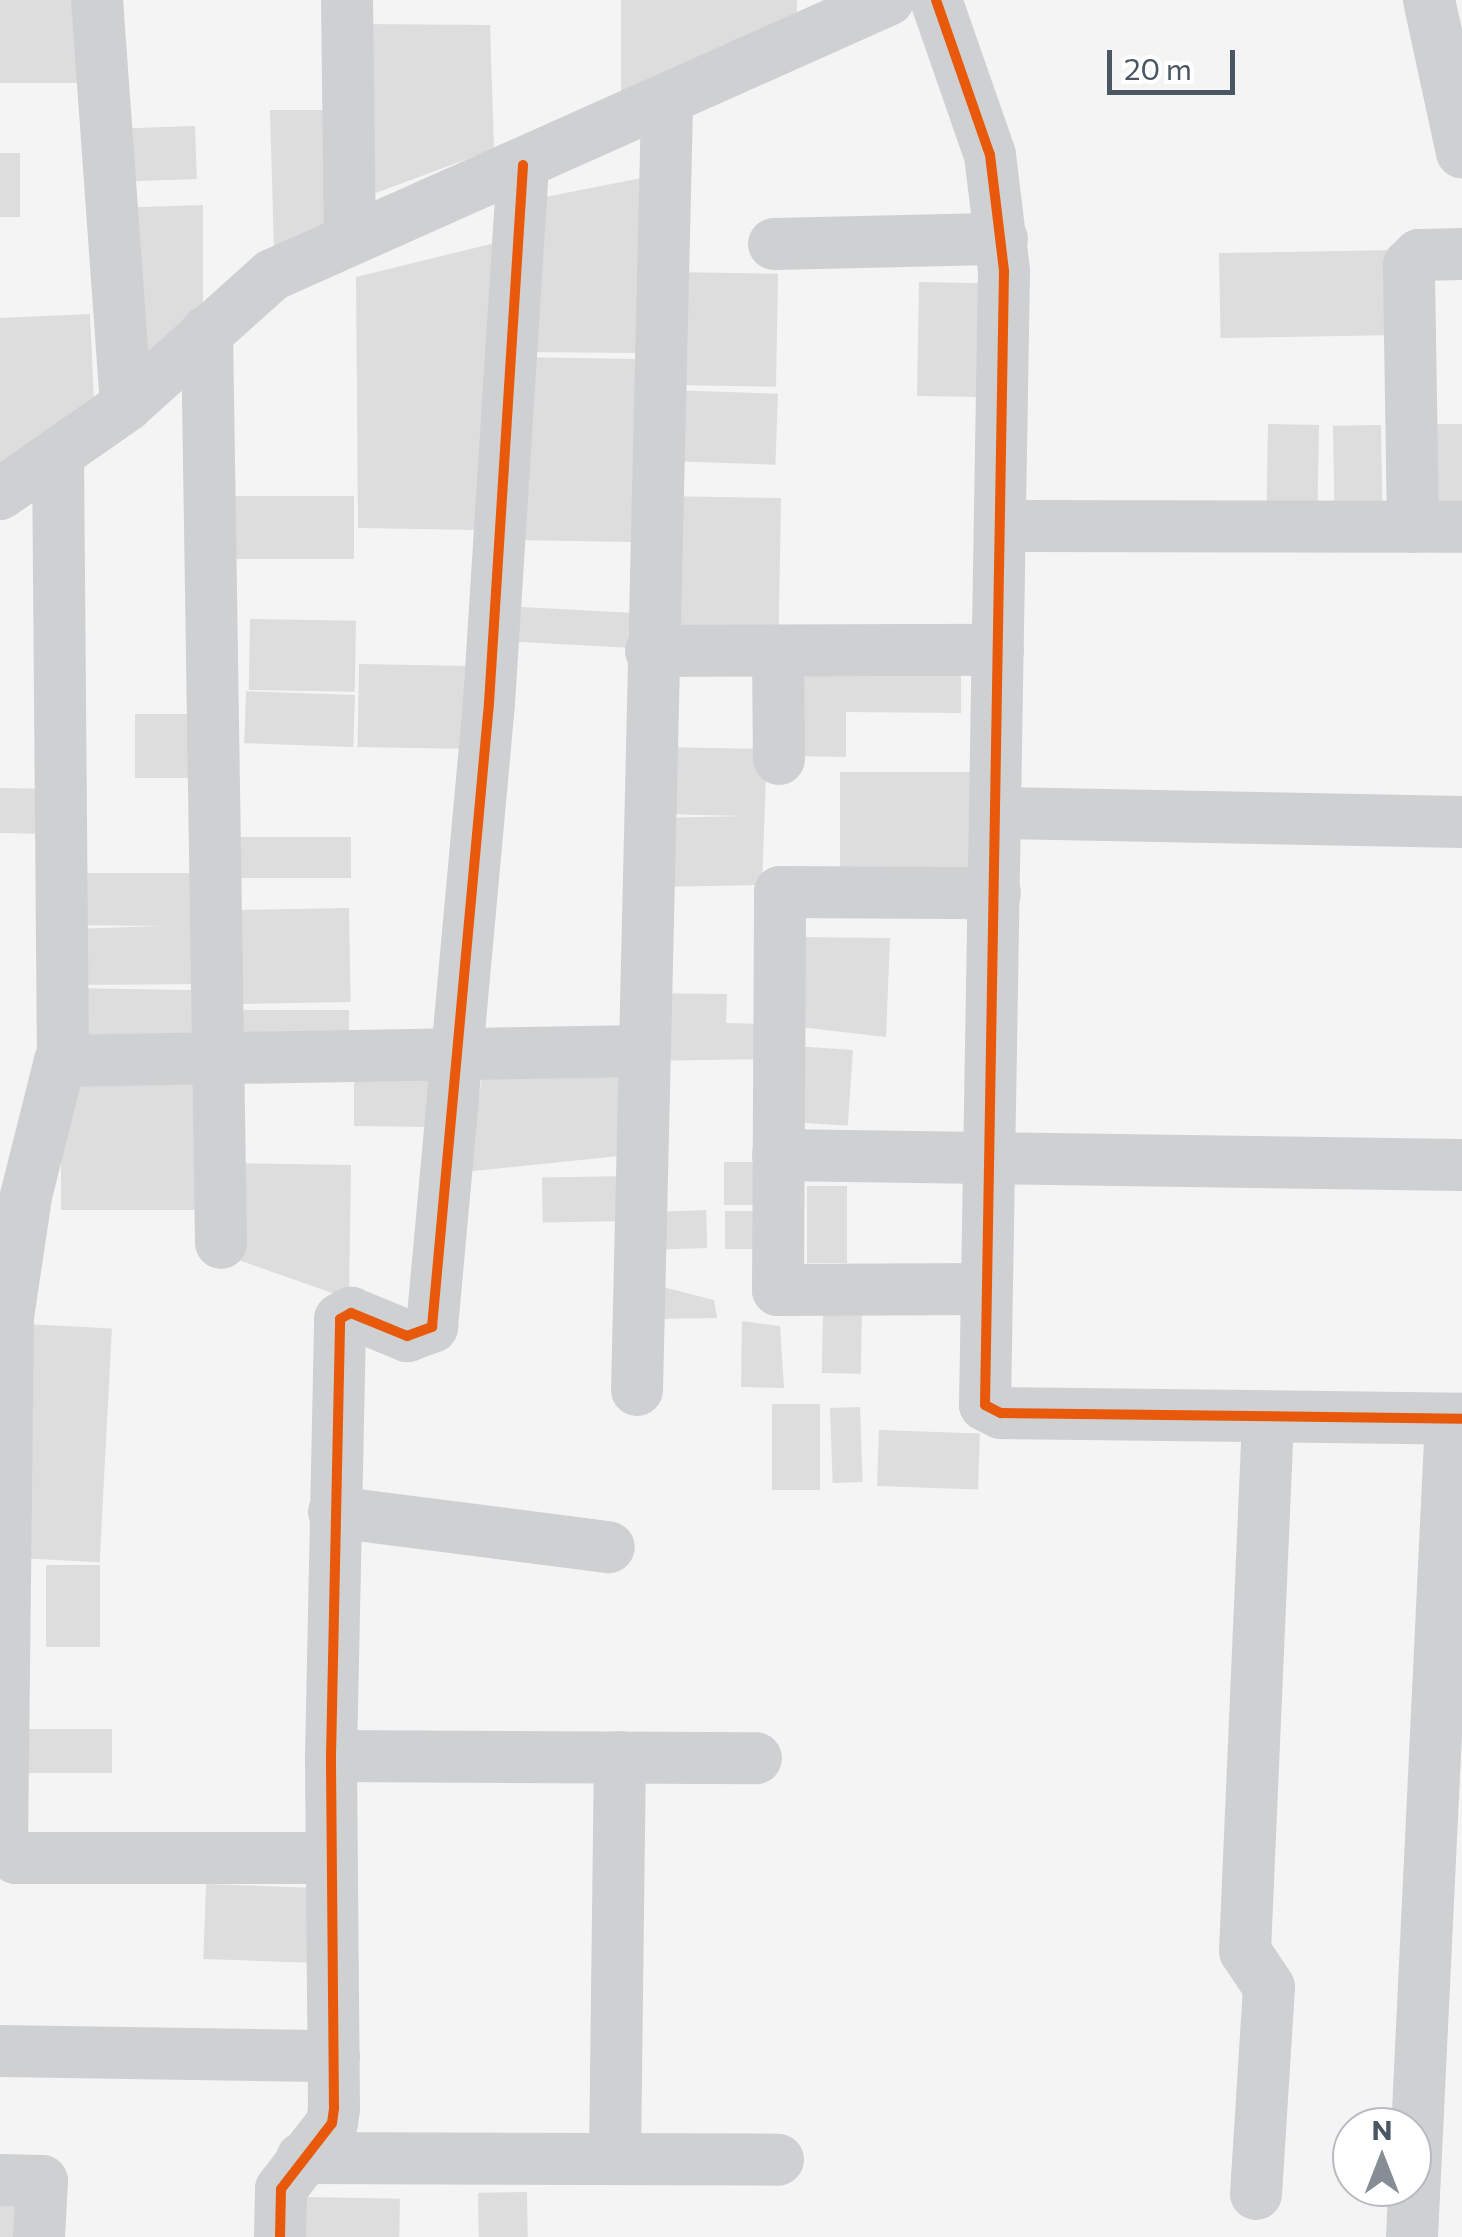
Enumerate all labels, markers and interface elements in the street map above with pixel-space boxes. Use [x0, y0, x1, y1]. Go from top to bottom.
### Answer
scale bar [1112, 30, 1240, 92]
text: 20 m [1124, 49, 1192, 86]
north arrow [1332, 2107, 1432, 2207]
text: N [1372, 2112, 1393, 2146]

